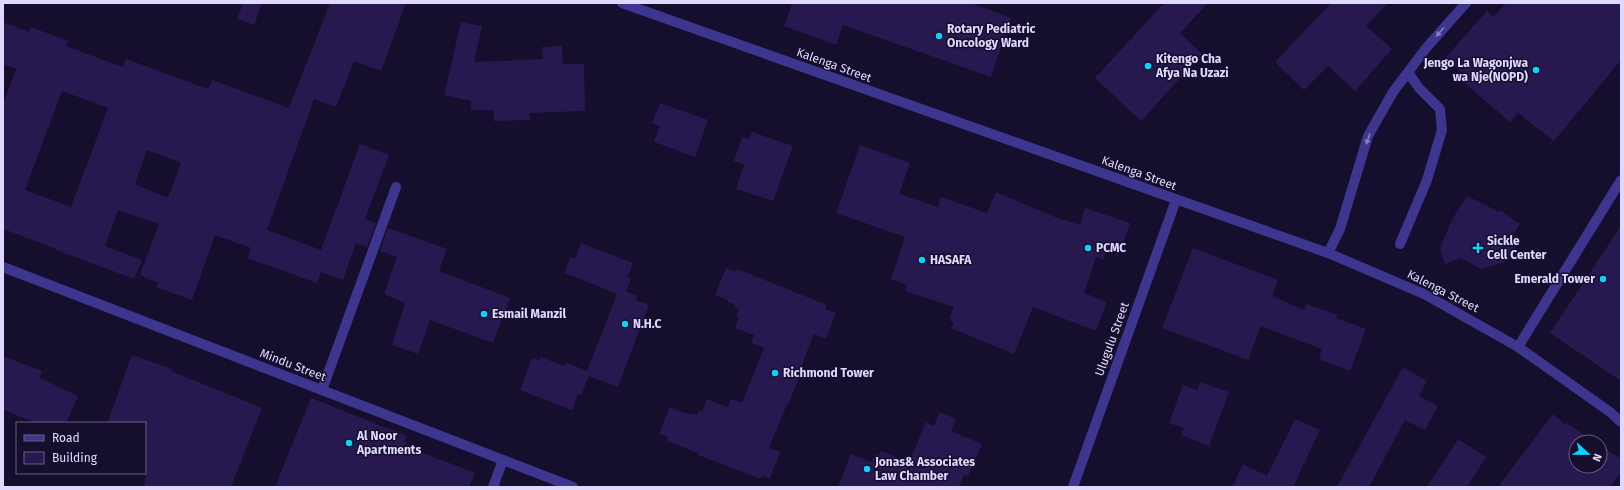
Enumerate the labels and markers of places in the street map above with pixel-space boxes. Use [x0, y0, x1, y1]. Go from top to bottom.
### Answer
place label: Rotary Pediatric Oncology Ward [947, 22, 1036, 50]
marker: Rotary Pediatric Oncology Ward [934, 31, 944, 41]
place label: Kitengo Cha Afya Na Uzazi [1155, 52, 1229, 80]
place label: Jengo La Wagonjwa wa Nje(NOPD) [1423, 56, 1528, 84]
marker: Kitengo Cha Afya Na Uzazi [1143, 61, 1153, 71]
marker: Jengo La Wagonjwa wa Nje(NOPD) [1531, 65, 1541, 75]
place label: Sickle Cell Center [1487, 234, 1547, 262]
place label: PCMC [1096, 241, 1126, 255]
marker: Sickle Cell Center [1472, 242, 1484, 254]
marker: PCMC [1083, 243, 1093, 253]
place label: HASAFA [930, 253, 972, 267]
marker: HASAFA [917, 255, 927, 265]
place label: Emerald Tower [1514, 272, 1595, 286]
marker: Emerald Tower [1598, 274, 1608, 284]
place label: Esmail Manzil [492, 307, 566, 321]
marker: Esmail Manzil [479, 309, 489, 319]
place label: N.H.C [633, 317, 661, 331]
marker: N.H.C [620, 319, 630, 329]
place label: Richmond Tower [783, 366, 874, 380]
marker: Richmond Tower [770, 368, 780, 378]
place label: Al Noor Apartments [356, 429, 421, 457]
marker: Al Noor Apartments [344, 438, 354, 448]
place label: Jonas& Associates Law Chamber [874, 455, 975, 483]
marker: Jonas& Associates Law Chamber [862, 464, 872, 474]

